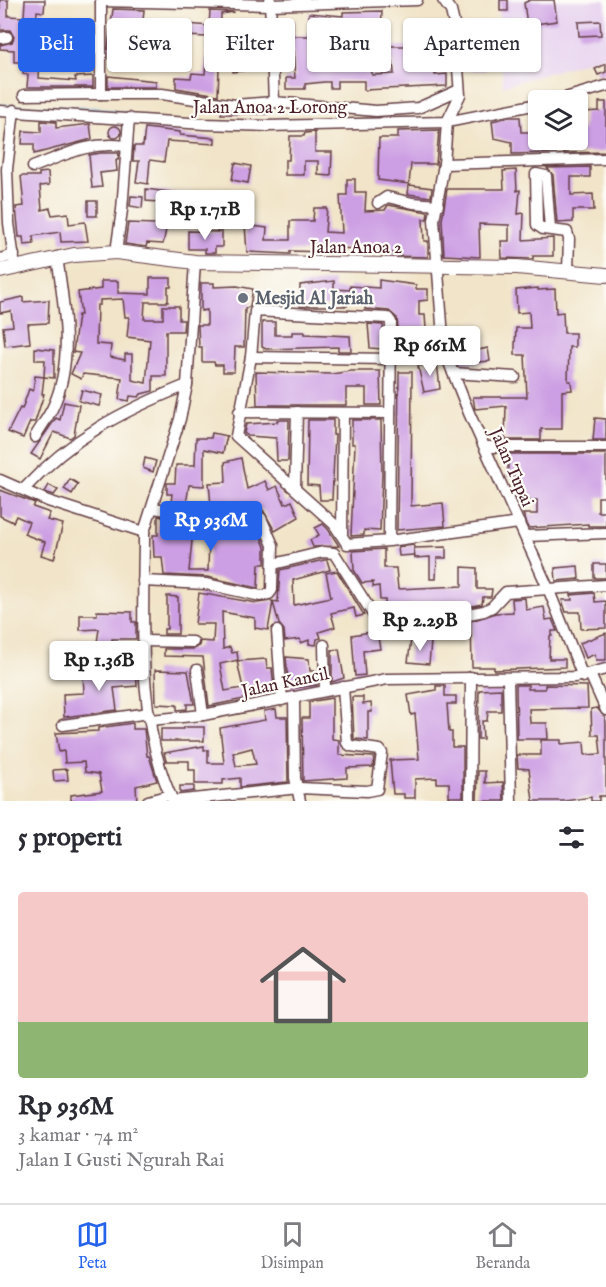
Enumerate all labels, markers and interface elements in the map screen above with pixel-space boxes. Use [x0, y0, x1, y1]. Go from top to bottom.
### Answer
chip: Beli [18, 18, 95, 72]
chip: Sewa [107, 18, 192, 72]
chip: Filter [204, 18, 295, 72]
chip: Baru [307, 18, 391, 72]
chip: Apartemen [403, 18, 541, 72]
map controls [528, 90, 588, 150]
button: layers [528, 90, 588, 150]
street label: Jalan Anoa 2 Lorong [191, 97, 348, 120]
pin: Rp 1.71B [143, 190, 267, 241]
text: Rp 1.71B [169, 197, 241, 222]
street label: Jalan Anoa 2 [308, 237, 402, 260]
place label: Mesjid Al Jariah [255, 288, 374, 311]
marker: Mesjid Al Jariah [236, 291, 250, 305]
pin: Rp 661M [375, 326, 485, 377]
text: Rp 661M [393, 333, 467, 358]
street label: Jalan Tupai [482, 423, 538, 511]
pin: Rp 936M [156, 501, 266, 552]
text: Rp 936M [174, 508, 248, 533]
pin: Rp 2.29B [358, 601, 482, 652]
text: Rp 2.29B [382, 608, 458, 633]
pin: Rp 1.36B [37, 641, 161, 692]
text: Rp 1.36B [63, 648, 135, 673]
street label: Jalan Kancil [238, 663, 331, 704]
text: 5 properti [18, 821, 122, 854]
icon: filters [555, 821, 588, 854]
icon: home [249, 931, 357, 1039]
text: Rp 936M [18, 1090, 114, 1123]
text: 3 kamar · 74 m² [18, 1123, 138, 1148]
text: Jalan I Gusti Ngurah Rai [18, 1148, 224, 1173]
tab: Peta [76, 1218, 109, 1274]
tab: Disimpan [260, 1218, 324, 1274]
tab: Beranda [475, 1218, 530, 1274]

